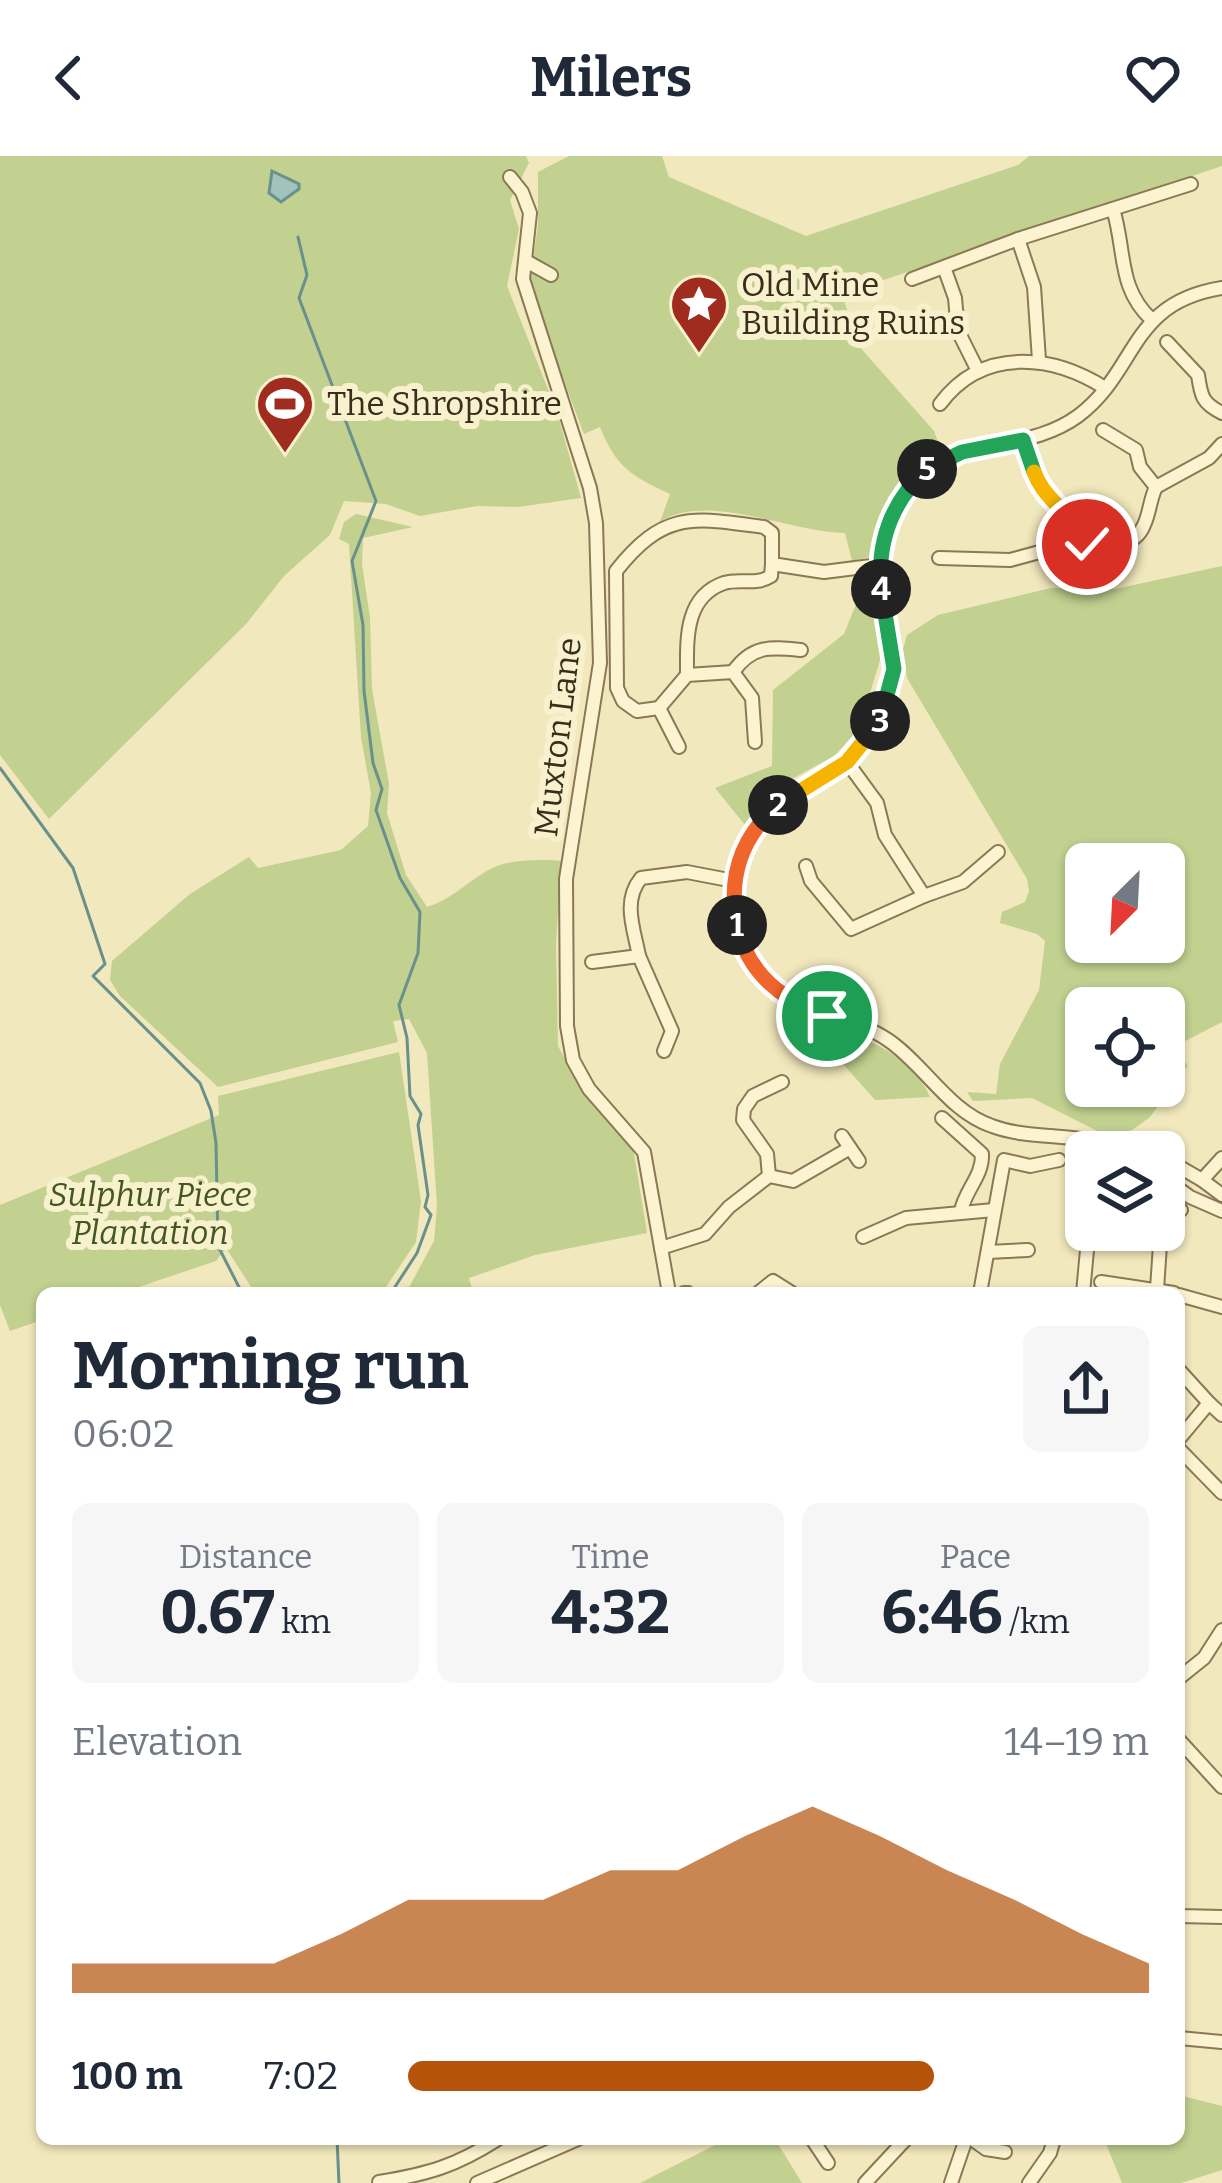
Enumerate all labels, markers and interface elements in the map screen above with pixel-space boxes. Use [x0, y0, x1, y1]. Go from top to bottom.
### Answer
icon: back [36, 45, 102, 111]
icon: heart [1120, 45, 1186, 111]
text: Milers [530, 46, 692, 110]
place label: Old Mine Building Ruins [741, 265, 965, 343]
place icon: Old Mine Building Ruins [668, 273, 730, 355]
sports icon: The Shropshire [254, 373, 316, 455]
place label: The Shropshire [327, 384, 562, 424]
pin: 5 [897, 439, 957, 499]
text: 5 [918, 449, 936, 489]
pin [1036, 493, 1138, 595]
icon: check [1054, 511, 1120, 577]
pin: 4 [851, 559, 911, 619]
text: 4 [871, 569, 891, 609]
street label: Muxton Lane [526, 635, 590, 839]
pin: 3 [850, 691, 910, 751]
text: 3 [870, 701, 890, 741]
pin: 2 [748, 775, 808, 835]
text: 2 [769, 785, 787, 825]
north arrow [1065, 843, 1185, 963]
map controls [1065, 843, 1185, 1251]
pin: 1 [707, 895, 767, 955]
text: 1 [730, 905, 744, 945]
pin [776, 965, 878, 1067]
icon: arrive [794, 983, 860, 1049]
button: locate [1065, 987, 1185, 1107]
button: layers [1065, 1131, 1185, 1251]
park label: Sulphur Piece Plantation [49, 1175, 251, 1253]
text: Morning run [72, 1326, 469, 1405]
button: share [1023, 1326, 1149, 1452]
text: 06:02 [72, 1411, 174, 1457]
text: Distance [179, 1537, 312, 1577]
text: Time [572, 1537, 649, 1577]
text: Pace [940, 1537, 1011, 1577]
text: 0.67 [160, 1577, 275, 1649]
text: 4:32 [551, 1577, 670, 1649]
text: 6:46 [881, 1577, 1003, 1649]
text: km [275, 1602, 331, 1642]
text: /km [1003, 1602, 1070, 1642]
text: Elevation [72, 1719, 242, 1765]
text: 14–19 m [1004, 1719, 1149, 1765]
text: 100 m [72, 2053, 183, 2099]
text: 7:02 [264, 2053, 338, 2099]

